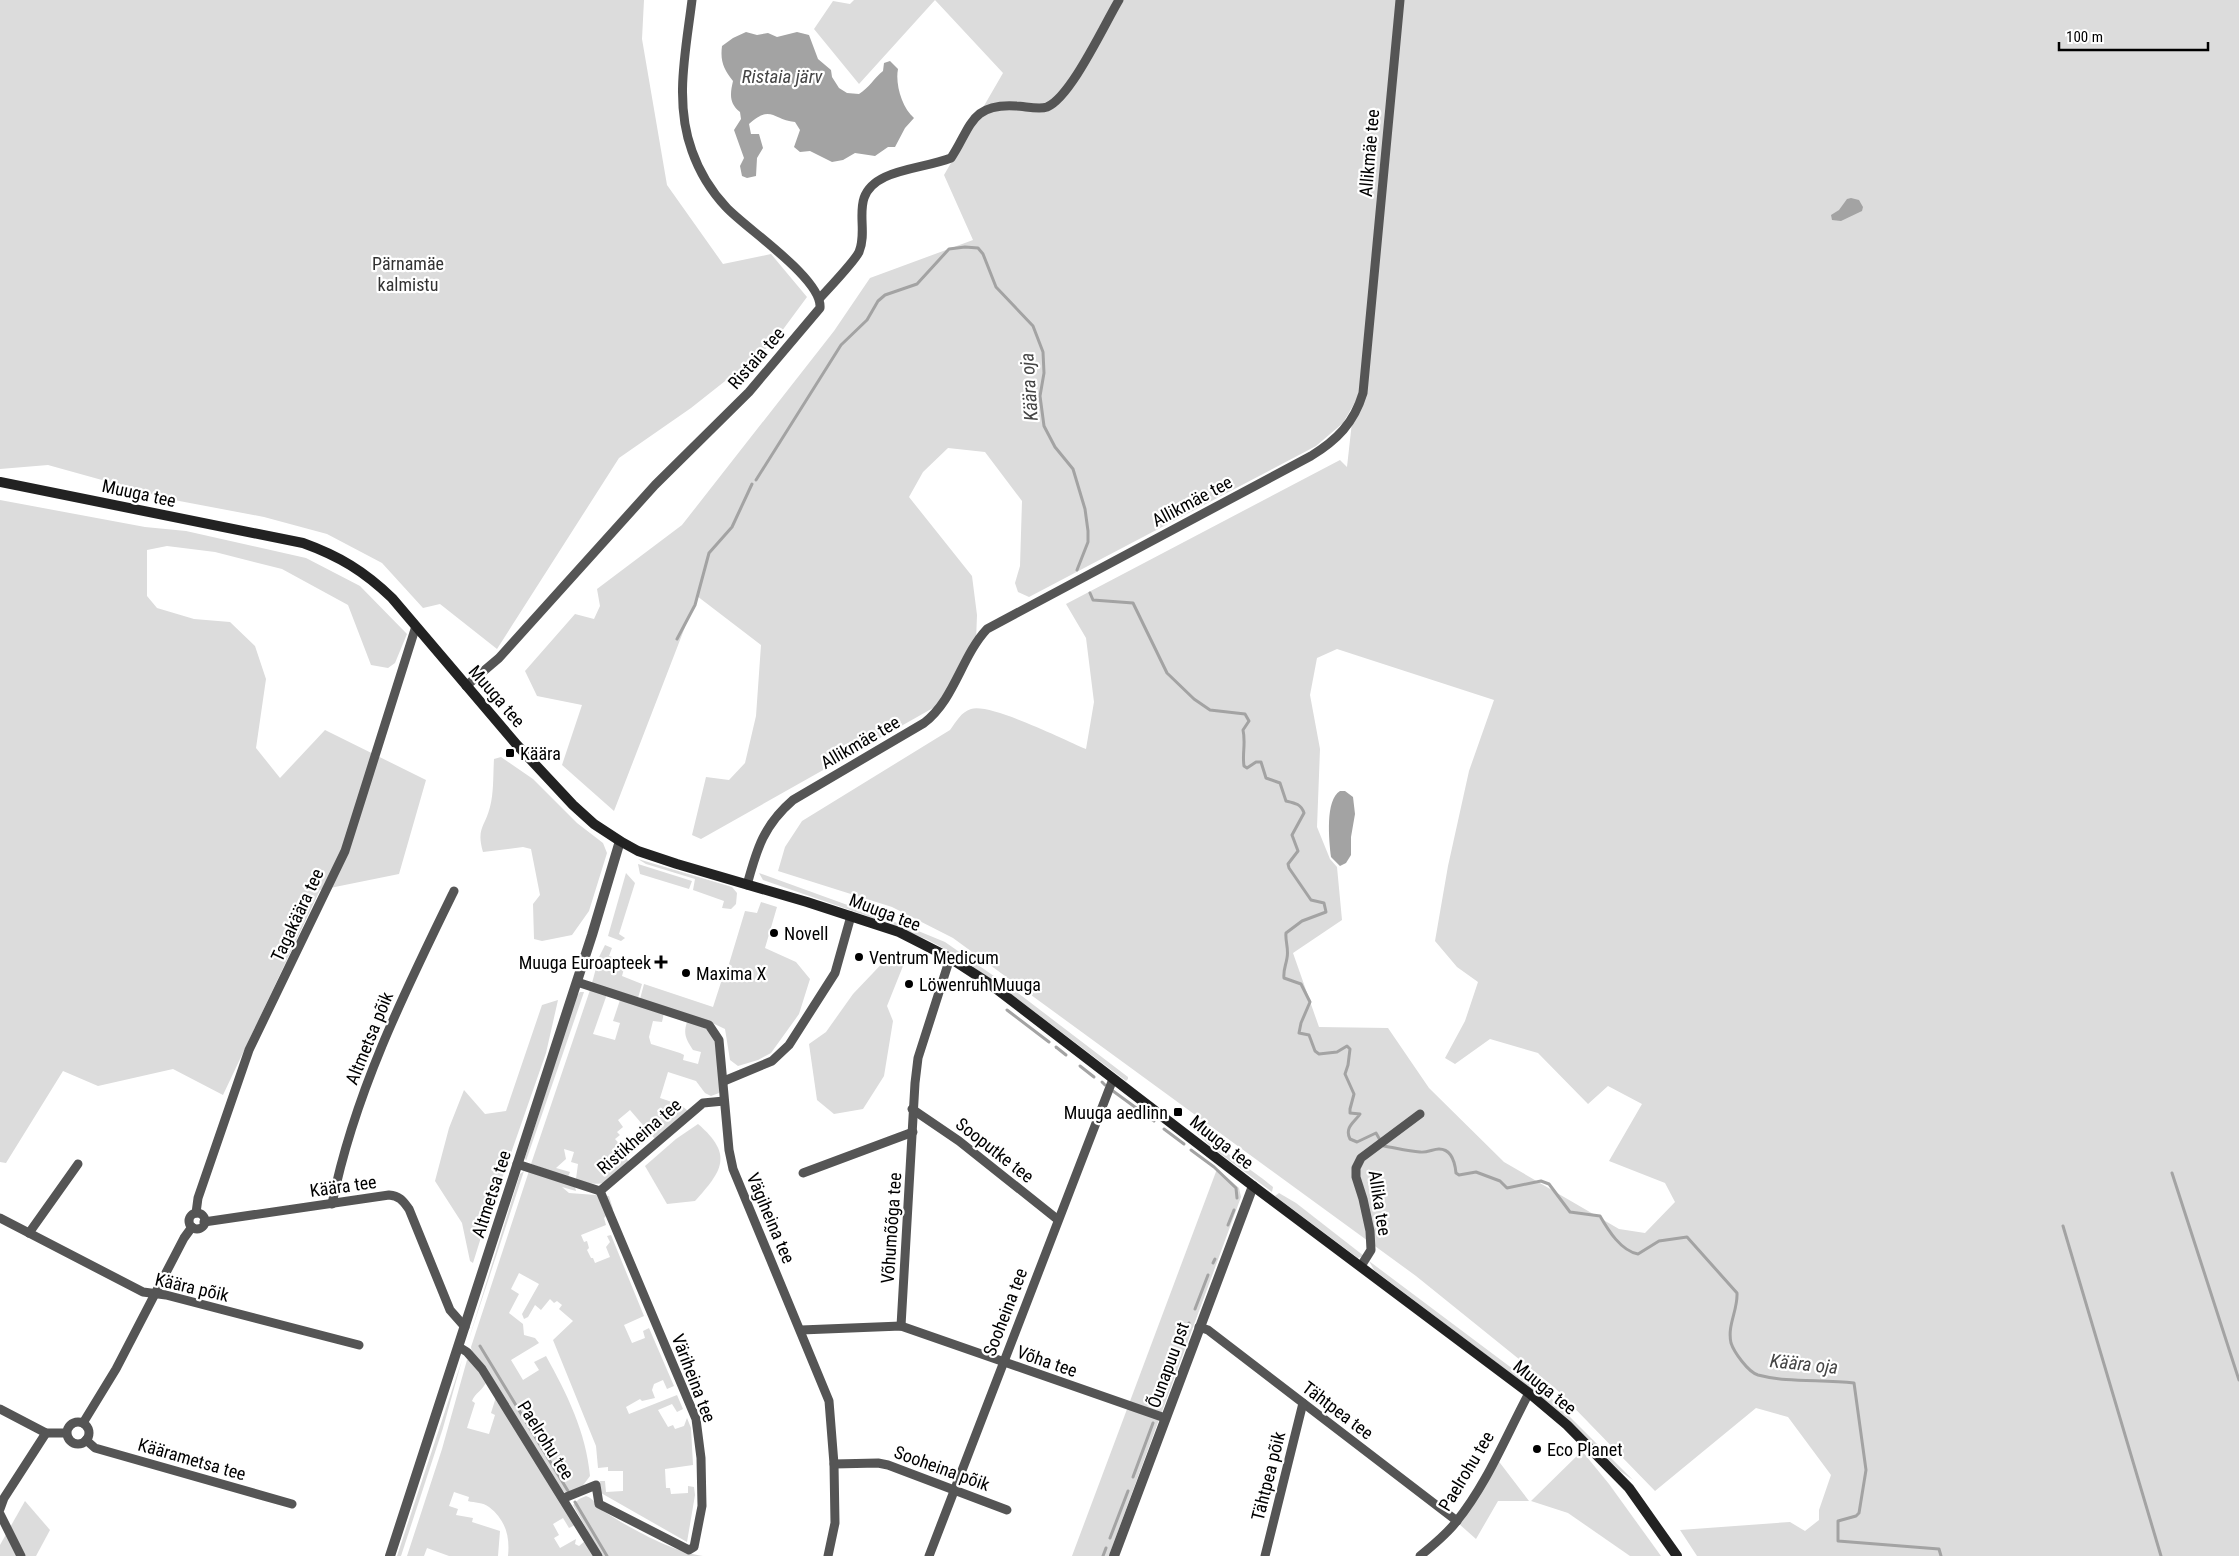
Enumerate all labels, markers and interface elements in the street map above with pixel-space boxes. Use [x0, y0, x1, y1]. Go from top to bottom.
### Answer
scale bar [2059, 20, 2208, 52]
text: 100 m [2066, 28, 2103, 46]
water label: Ristaia järv [742, 65, 823, 88]
street label: Allikmäe tee [1355, 108, 1383, 198]
park label: Pärnamäe kalmistu [372, 253, 444, 295]
street label: Ristaia tee [723, 323, 789, 393]
water label: Käära oja [1015, 352, 1043, 422]
street label: Allikmäe tee [1148, 471, 1236, 531]
street label: Muuga tee [100, 475, 178, 511]
street label: Muuga tee [465, 661, 529, 731]
street label: Allikmäe tee [817, 711, 903, 773]
place label: Käära [520, 743, 561, 764]
marker: Käära [504, 747, 516, 759]
street label: Tagakäära tee [266, 865, 328, 965]
street label: Muuga tee [846, 889, 924, 935]
place label: Novell [784, 923, 828, 944]
marker: Novell [768, 927, 780, 939]
place label: Ventrum Medicum [869, 947, 999, 968]
marker: Ventrum Medicum [853, 951, 865, 963]
place label: Muuga Euroapteek [519, 952, 651, 973]
marker: Muuga Euroapteek [655, 956, 667, 968]
place label: Maxima X [696, 963, 767, 984]
marker: Maxima X [680, 967, 692, 979]
place label: Löwenruh Muuga [919, 974, 1041, 995]
marker: Löwenruh Muuga [903, 978, 915, 990]
street label: Altmetsa põik [341, 989, 397, 1087]
street label: Ristikheina tee [593, 1094, 685, 1178]
place label: Muuga aedlinn [1064, 1102, 1168, 1123]
marker: Muuga aedlinn [1172, 1106, 1184, 1118]
street label: Muuga tee [1186, 1111, 1258, 1173]
street label: Sooputke tee [952, 1113, 1038, 1187]
street label: Altmetsa tee [467, 1148, 515, 1240]
street label: Allika tee [1364, 1169, 1396, 1237]
street label: Vägiheina tee [743, 1170, 799, 1266]
street label: Käära tee [308, 1171, 378, 1201]
street label: Võhumõõga tee [877, 1172, 905, 1284]
street label: Sooheina tee [979, 1265, 1031, 1359]
street label: Käära põik [153, 1268, 231, 1306]
street label: Õunapuu pst [1142, 1319, 1193, 1411]
street label: Väriheina tee [668, 1331, 720, 1425]
street label: Võha tee [1014, 1341, 1080, 1381]
water label: Käära oja [1769, 1349, 1839, 1379]
street label: Muuga tee [1509, 1355, 1581, 1419]
street label: Tähtpea tee [1298, 1377, 1378, 1443]
street label: Paelrohu tee [513, 1397, 579, 1483]
street label: Paelrohu tee [1434, 1427, 1498, 1515]
street label: Tähtpea põik [1247, 1429, 1289, 1523]
street label: Käärametsa tee [136, 1434, 248, 1484]
place label: Eco Planet [1547, 1439, 1622, 1460]
street label: Sooheina põik [891, 1441, 993, 1495]
marker: Eco Planet [1531, 1443, 1543, 1455]

